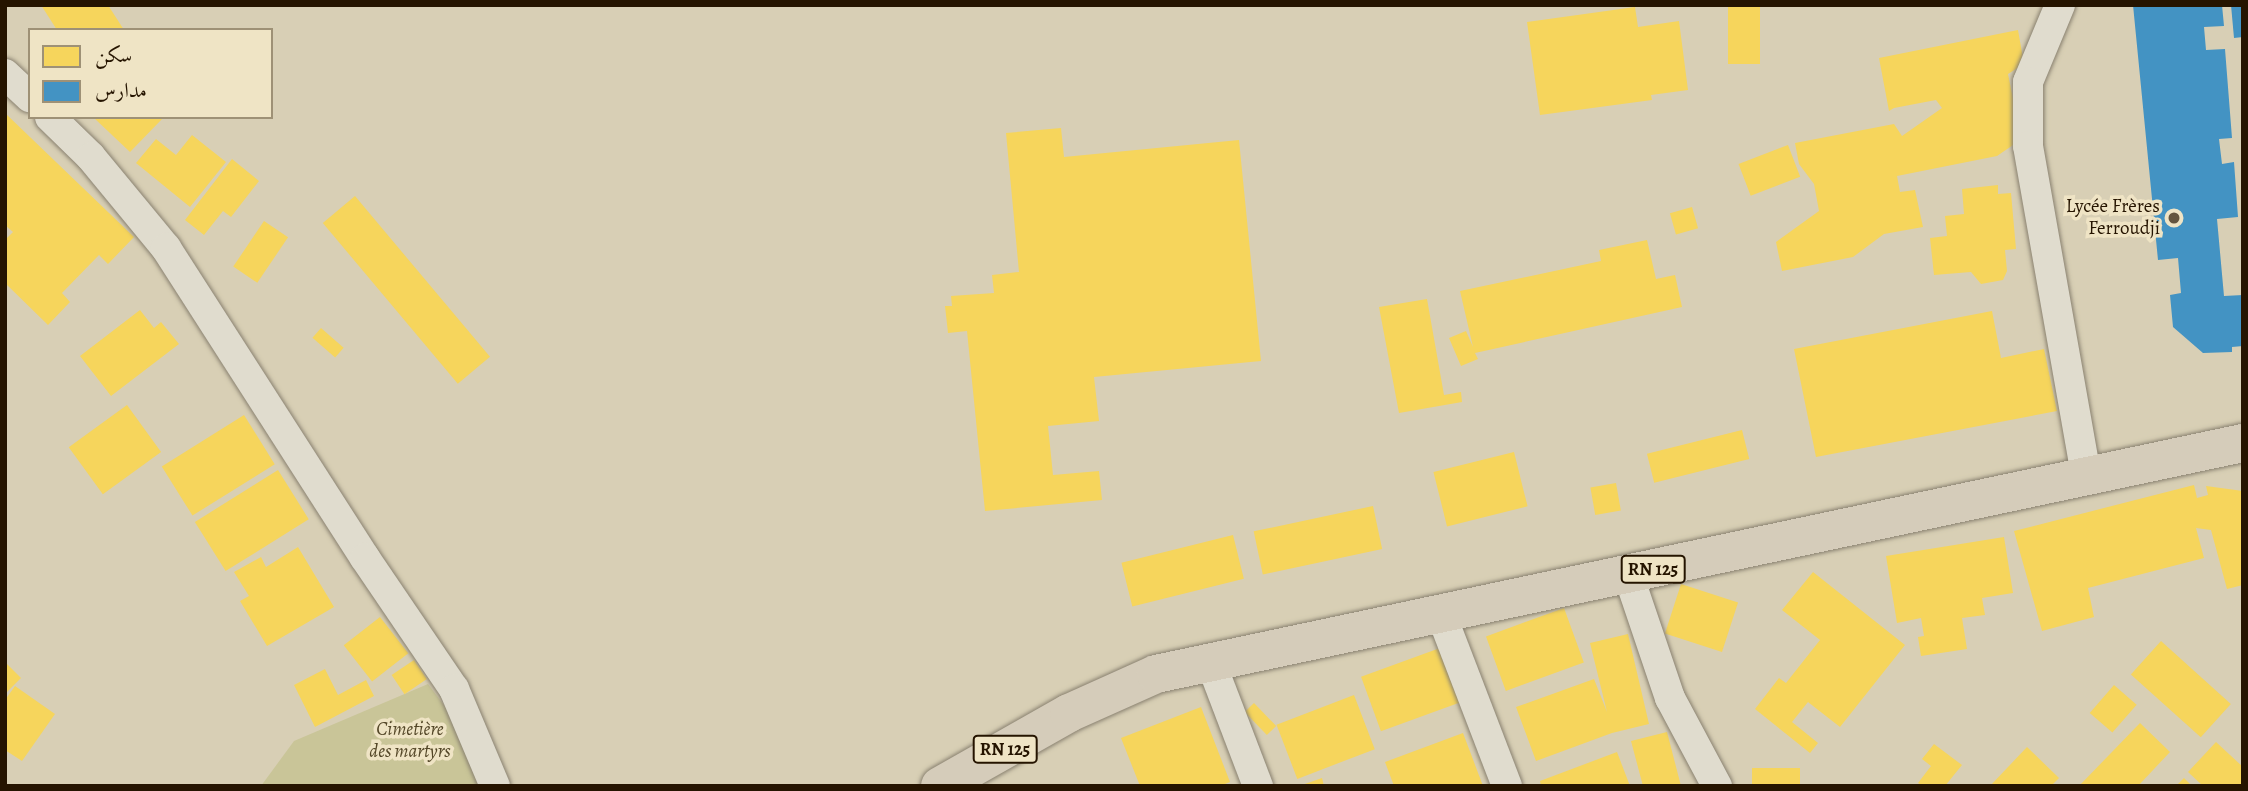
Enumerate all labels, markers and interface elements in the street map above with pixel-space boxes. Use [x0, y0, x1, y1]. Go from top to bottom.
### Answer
legend [28, 28, 273, 119]
text: سكن [95, 41, 132, 69]
text: مدارس [95, 76, 147, 104]
place label: Lycée Frères Ferroudji [2066, 196, 2160, 240]
marker: Lycée Frères Ferroudji [2166, 210, 2182, 226]
road number: RN 125 [1620, 554, 1686, 584]
park label: Cimetière des martyrs [369, 719, 451, 763]
road number: RN 125 [972, 734, 1038, 764]

